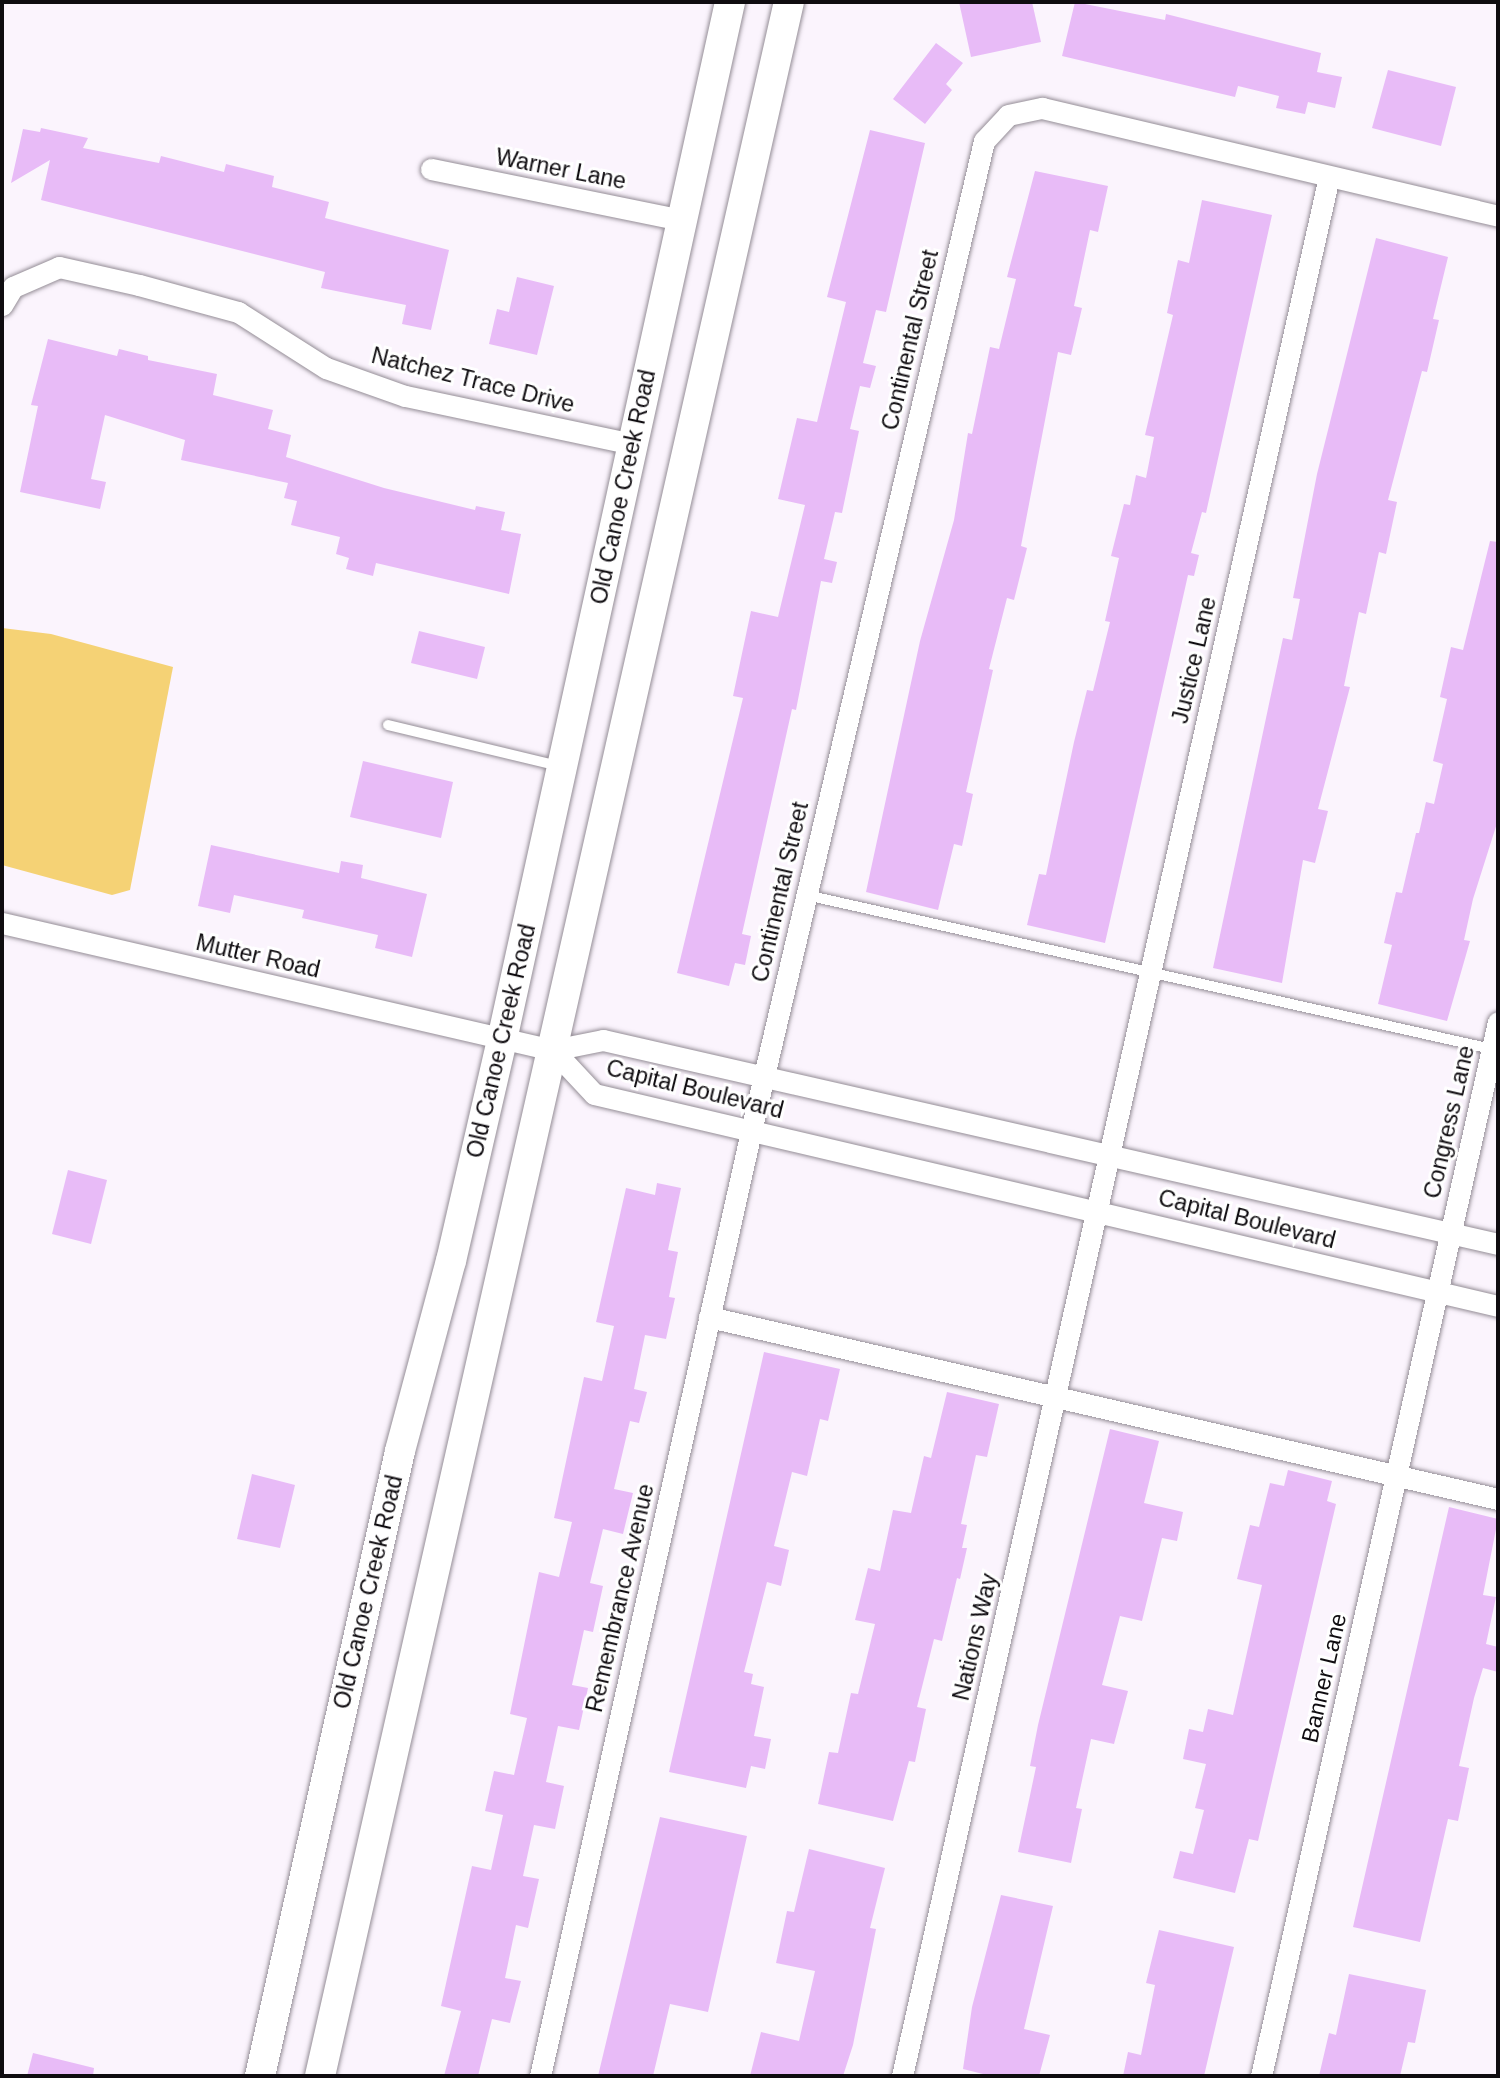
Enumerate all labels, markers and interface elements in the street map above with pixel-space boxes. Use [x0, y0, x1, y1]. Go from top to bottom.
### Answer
street label: Warner Lane [494, 143, 628, 195]
street label: Continental Street [876, 247, 944, 433]
street label: Natchez Trace Drive [368, 341, 578, 419]
street label: Old Canoe Creek Road [585, 367, 661, 607]
street label: Justice Lane [1166, 594, 1222, 726]
street label: Continental Street [746, 799, 814, 985]
street label: Old Canoe Creek Road [461, 921, 541, 1161]
street label: Mutter Road [193, 928, 323, 984]
street label: Congress Lane [1418, 1043, 1480, 1201]
street label: Capital Boulevard [604, 1054, 786, 1124]
street label: Capital Boulevard [1156, 1184, 1338, 1254]
street label: Old Canoe Creek Road [328, 1472, 408, 1712]
street label: Remembrance Avenue [580, 1480, 660, 1716]
street label: Nations Way [947, 1571, 1003, 1703]
street label: Banner Lane [1296, 1611, 1352, 1745]

